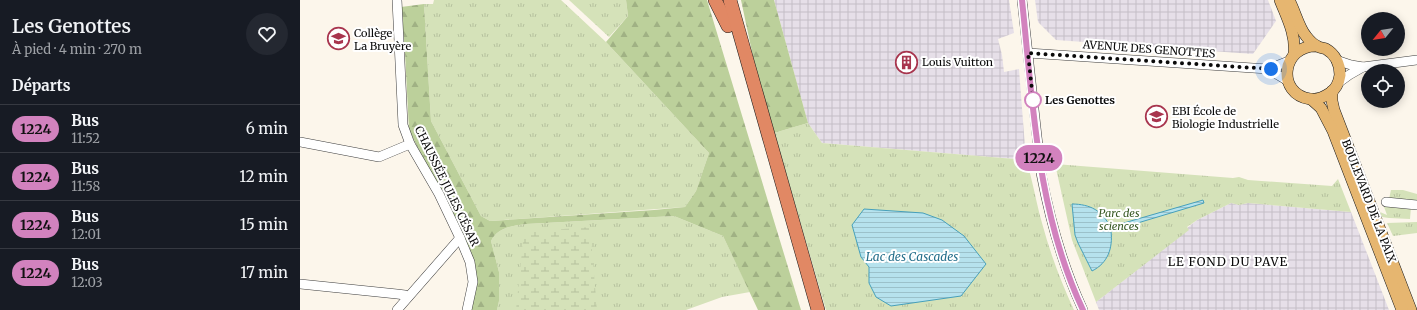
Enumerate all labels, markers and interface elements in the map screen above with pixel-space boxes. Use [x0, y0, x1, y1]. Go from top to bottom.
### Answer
north arrow [1361, 12, 1405, 56]
map controls [1361, 12, 1405, 108]
button: heart [246, 13, 288, 55]
text: Les Genottes [12, 14, 131, 38]
school or university icon: Collège La Bruyère [326, 26, 352, 52]
place label: Collège La Bruyère [354, 26, 411, 53]
street label: AVENUE DES GENOTTES [1081, 37, 1216, 61]
text: À pied · 4 min · 270 m [12, 41, 142, 58]
building icon: Louis Vuitton [893, 49, 919, 75]
place label: Louis Vuitton [922, 55, 994, 69]
your location [1261, 59, 1281, 79]
button: locate [1361, 64, 1405, 108]
text: Départs [12, 76, 70, 95]
marker: Les Genottes [1024, 91, 1042, 109]
place label: Les Genottes [1045, 93, 1115, 107]
school or university icon: EBI École de Biologie Industrielle [1144, 104, 1170, 130]
place label: EBI École de Biologie Industrielle [1172, 104, 1279, 131]
text: Bus [71, 111, 99, 130]
text: 6 min [246, 119, 288, 138]
text: 1224 [20, 120, 51, 138]
street label: CHAUSSÉE JULES CÉSAR [412, 124, 482, 249]
text: 11:52 [71, 130, 100, 147]
street label: BOULEVARD DE LA PAIX [1339, 137, 1399, 265]
line badge: 1224 [1011, 145, 1067, 171]
text: 1224 [1023, 149, 1055, 167]
text: Bus [71, 159, 99, 178]
text: 12 min [239, 167, 288, 186]
text: 1224 [20, 168, 51, 186]
text: 11:58 [71, 178, 100, 195]
park label: Parc des sciences [1098, 206, 1140, 233]
text: Bus [71, 207, 99, 226]
text: 15 min [240, 215, 288, 234]
text: 1224 [20, 216, 51, 234]
text: 12:01 [71, 226, 101, 243]
water label: Lac des Cascades [866, 249, 958, 264]
district label: LE FOND DU PAVE [1168, 254, 1288, 269]
text: Bus [71, 255, 99, 274]
text: 17 min [240, 263, 288, 282]
text: 1224 [20, 264, 51, 282]
text: 12:03 [71, 274, 103, 291]

